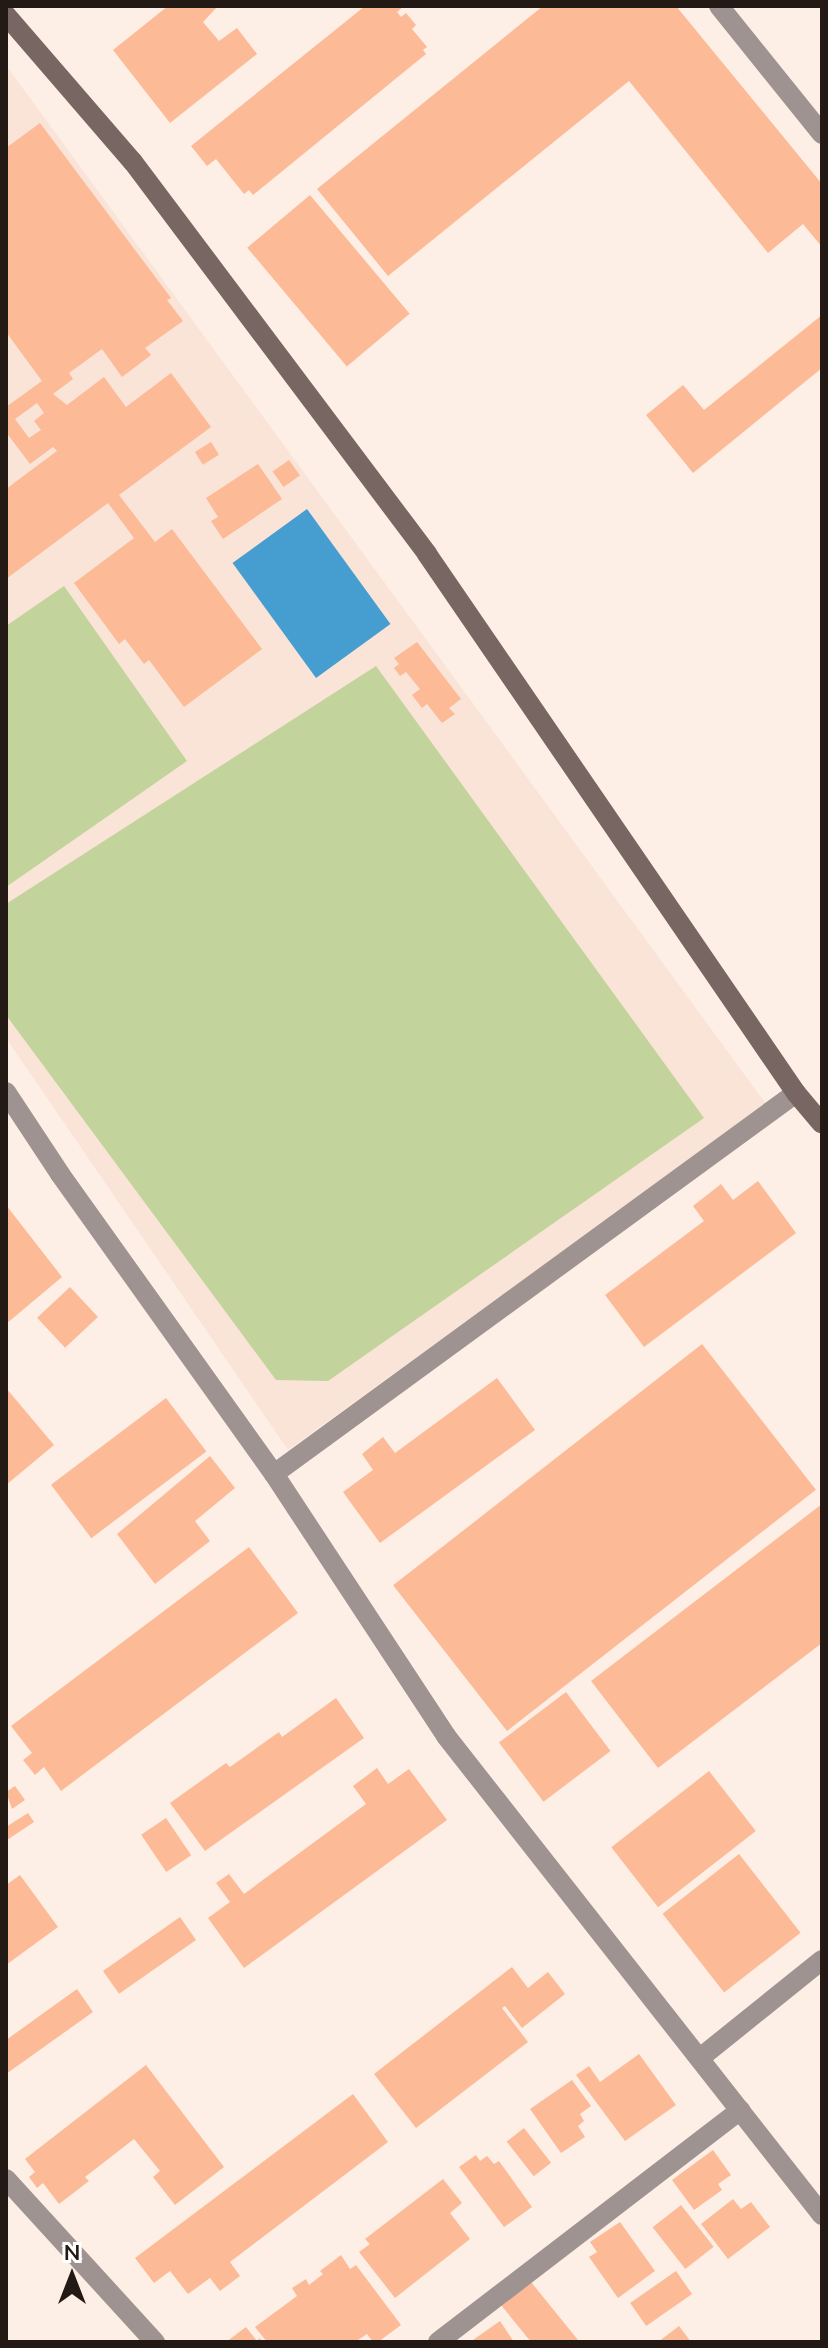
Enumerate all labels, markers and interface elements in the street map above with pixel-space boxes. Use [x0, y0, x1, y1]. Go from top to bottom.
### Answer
north arrow [32, 2236, 112, 2316]
text: N [64, 2238, 80, 2266]

